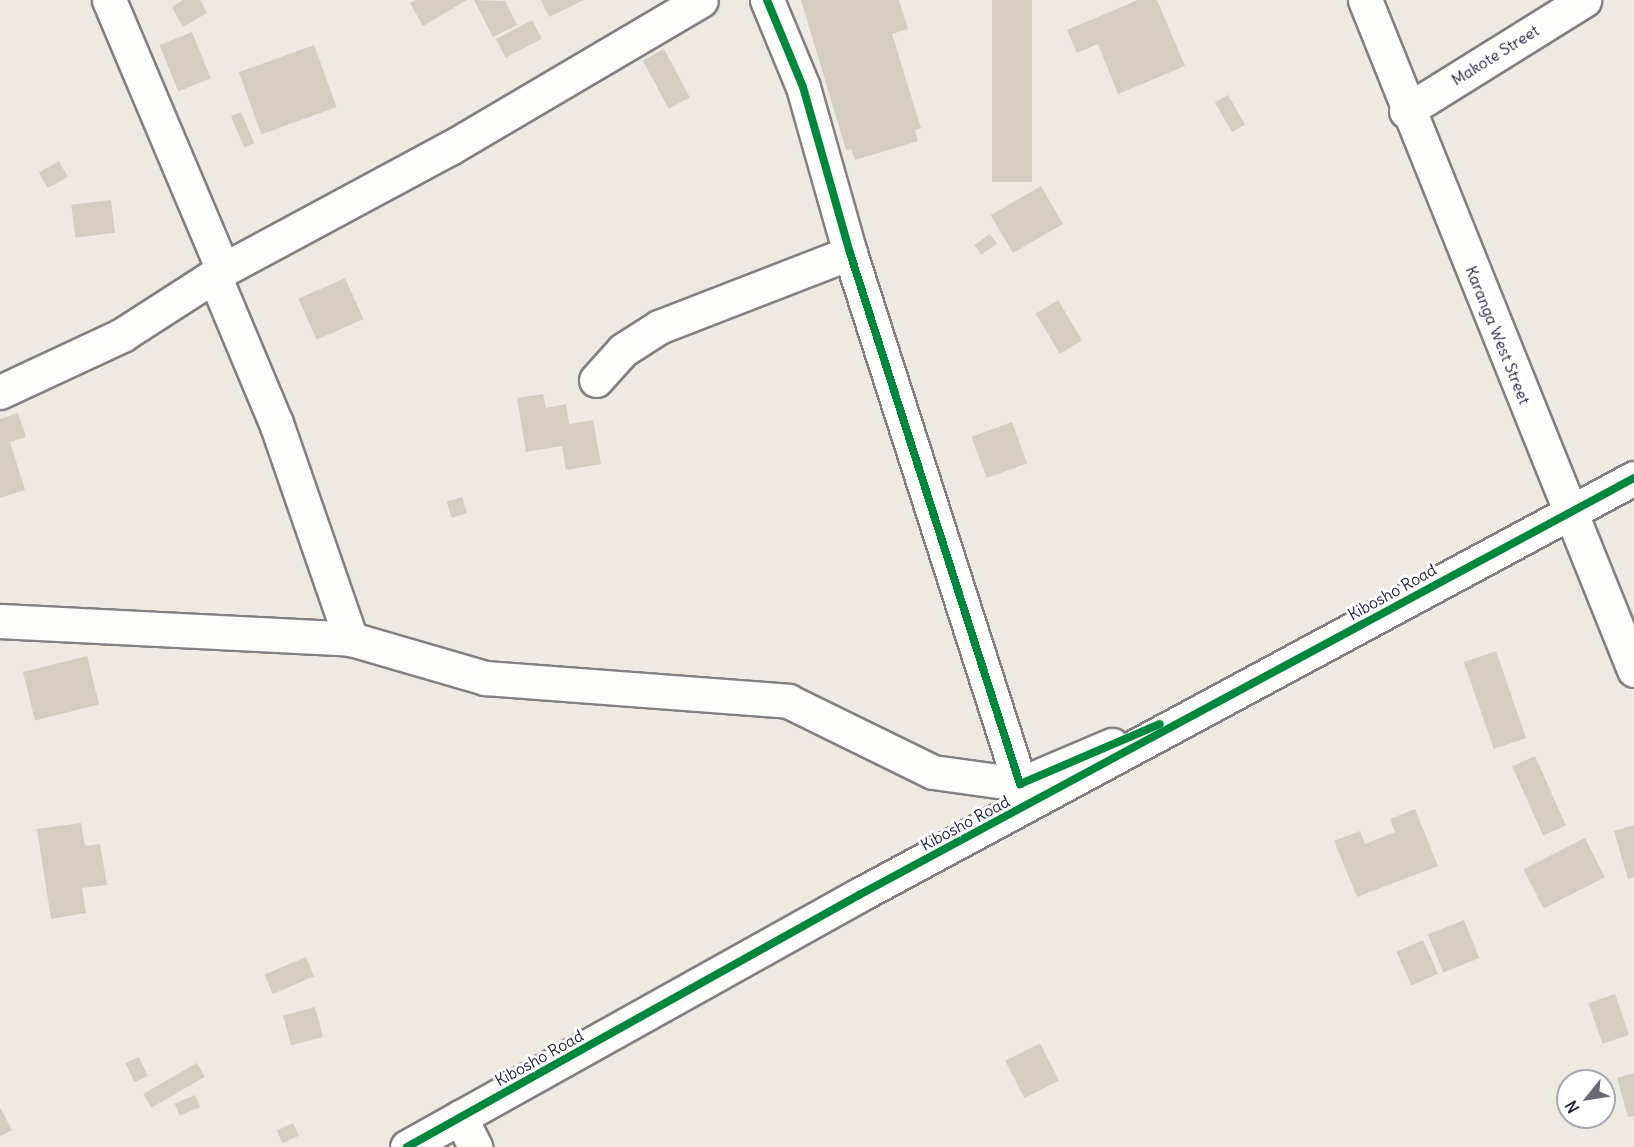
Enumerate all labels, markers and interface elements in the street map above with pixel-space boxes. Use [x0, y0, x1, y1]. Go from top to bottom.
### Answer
street label: Makote Street [1448, 21, 1542, 89]
street label: Karanga West Street [1462, 263, 1534, 407]
street label: Kibosho Road [1344, 560, 1440, 624]
street label: Kibosho Road [917, 791, 1013, 855]
street label: Kibosho Road [491, 1026, 587, 1090]
north arrow [1556, 1069, 1616, 1129]
text: N [1561, 1097, 1584, 1117]

